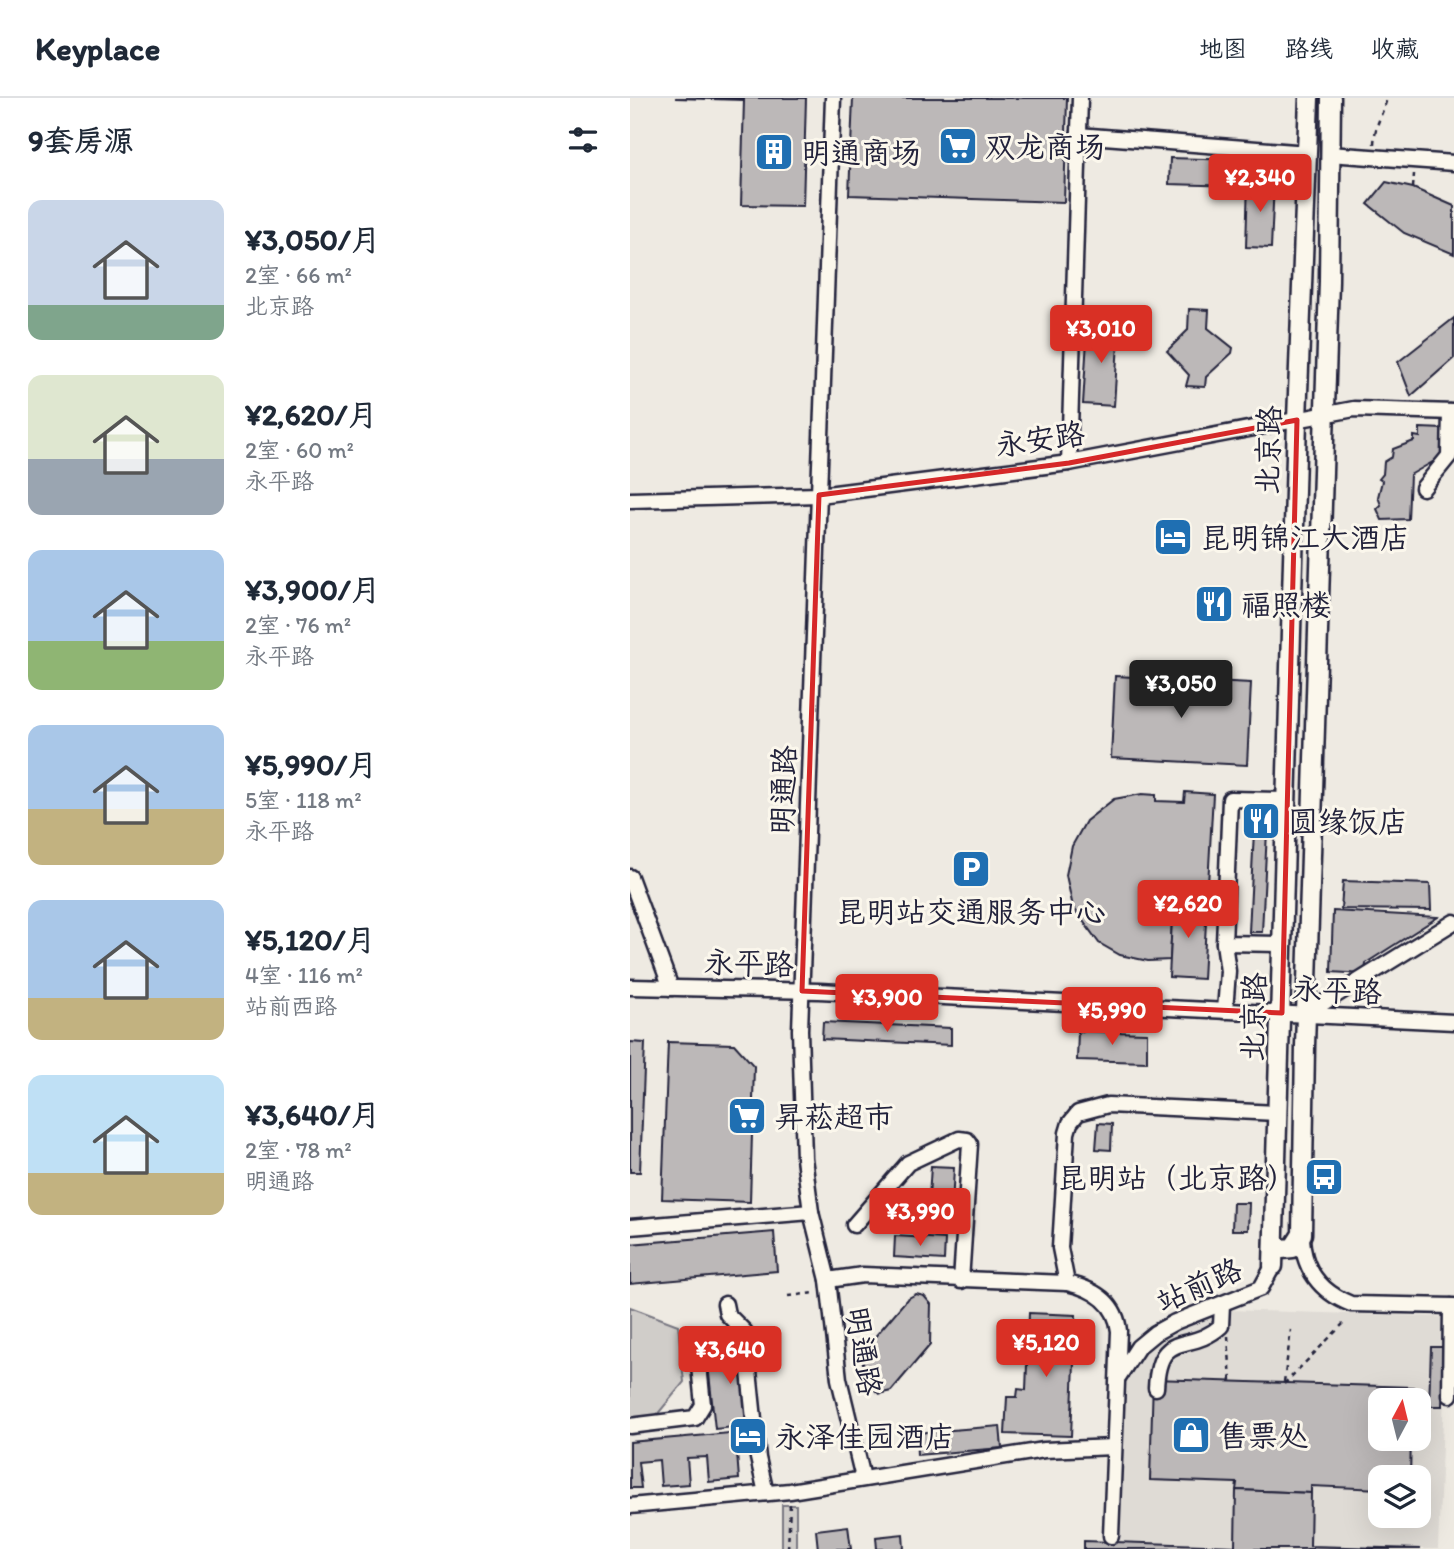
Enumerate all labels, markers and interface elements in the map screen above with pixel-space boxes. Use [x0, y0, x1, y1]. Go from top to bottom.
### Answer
text: Keyplace [35, 29, 160, 68]
text: 地图 [1199, 34, 1247, 63]
text: 路线 [1285, 34, 1333, 63]
text: 收藏 [1371, 34, 1419, 63]
icon: filters [564, 121, 602, 159]
text: 9套房源 [28, 122, 134, 159]
supermarket icon: 双龙商场 [937, 125, 979, 167]
place label: 双龙商场 [985, 128, 1105, 165]
building icon: 明通商场 [753, 131, 795, 173]
place label: 明通商场 [801, 134, 921, 171]
pin: ¥2,340 [1203, 155, 1317, 214]
text: ¥2,340 [1225, 163, 1295, 191]
text: ¥3,050/月 [245, 221, 381, 258]
icon: home [84, 228, 168, 312]
text: 2室 · 66 m² [245, 261, 352, 289]
text: 北京路 [245, 292, 314, 320]
pin: ¥3,010 [1044, 306, 1158, 365]
text: ¥3,010 [1066, 314, 1136, 342]
text: ¥2,620/月 [245, 396, 377, 433]
icon: home [84, 403, 168, 487]
street label: 北京路 [1248, 404, 1288, 496]
street label: 永安路 [993, 414, 1087, 464]
text: 2室 · 60 m² [245, 436, 354, 464]
text: 永平路 [245, 467, 314, 495]
hotel icon: 昆明锦江大酒店 [1152, 516, 1194, 558]
place label: 昆明锦江大酒店 [1200, 519, 1410, 556]
text: ¥3,900/月 [245, 571, 381, 608]
icon: home [84, 578, 168, 662]
restaurant icon: 福照楼 [1193, 583, 1235, 625]
place label: 福照楼 [1241, 586, 1331, 623]
text: 2室 · 76 m² [245, 611, 351, 639]
text: 永平路 [245, 642, 314, 670]
pin: ¥3,050 [1124, 660, 1238, 720]
text: ¥3,050 [1145, 669, 1217, 697]
street label: 明通路 [763, 744, 803, 836]
text: ¥5,990/月 [245, 746, 377, 783]
icon: home [84, 753, 168, 837]
text: 5室 · 118 m² [245, 786, 362, 814]
restaurant icon: 圆缘饭店 [1240, 800, 1282, 842]
place label: 圆缘饭店 [1288, 803, 1408, 840]
text: 永平路 [245, 817, 314, 845]
parking icon: 昆明站交通服务中心 [950, 848, 992, 890]
pin: ¥2,620 [1131, 880, 1245, 940]
text: ¥2,620 [1154, 889, 1222, 917]
place label: 昆明站交通服务中心 [836, 893, 1106, 930]
text: ¥5,120/月 [245, 921, 375, 958]
icon: home [84, 928, 168, 1012]
street label: 永平路 [703, 943, 795, 983]
text: 4室 · 116 m² [245, 961, 363, 989]
street label: 永平路 [1291, 969, 1383, 1011]
street label: 北京路 [1233, 971, 1273, 1063]
pin: ¥3,900 [830, 974, 944, 1034]
text: ¥3,900 [851, 983, 923, 1011]
pin: ¥5,990 [1055, 988, 1169, 1047]
text: 站前西路 [245, 992, 337, 1020]
text: ¥5,990 [1078, 996, 1146, 1024]
supermarket icon: 昇菘超市 [726, 1095, 768, 1137]
text: ¥3,640/月 [245, 1096, 380, 1133]
place label: 昇菘超市 [774, 1098, 894, 1135]
icon: home [84, 1103, 168, 1187]
text: 2室 · 78 m² [245, 1136, 352, 1164]
bus stop icon: 昆明站（北京路） [1303, 1156, 1345, 1198]
place label: 昆明站（北京路） [1057, 1159, 1297, 1196]
text: 明通路 [245, 1167, 314, 1195]
pin: ¥3,990 [863, 1188, 977, 1248]
text: ¥3,990 [885, 1197, 955, 1225]
street label: 站前路 [1150, 1250, 1248, 1320]
street label: 明通路 [839, 1304, 889, 1398]
pin: ¥5,120 [989, 1320, 1103, 1379]
pin: ¥3,640 [673, 1326, 787, 1386]
text: ¥5,120 [1012, 1328, 1080, 1356]
text: ¥3,640 [694, 1335, 766, 1363]
north arrow [1368, 1388, 1432, 1451]
map controls [1368, 1388, 1431, 1528]
shop icon: 售票处 [1170, 1414, 1212, 1456]
hotel icon: 永泽佳园酒店 [727, 1415, 769, 1457]
place label: 售票处 [1218, 1417, 1308, 1454]
place label: 永泽佳园酒店 [775, 1418, 955, 1455]
button: layers [1368, 1465, 1431, 1528]

